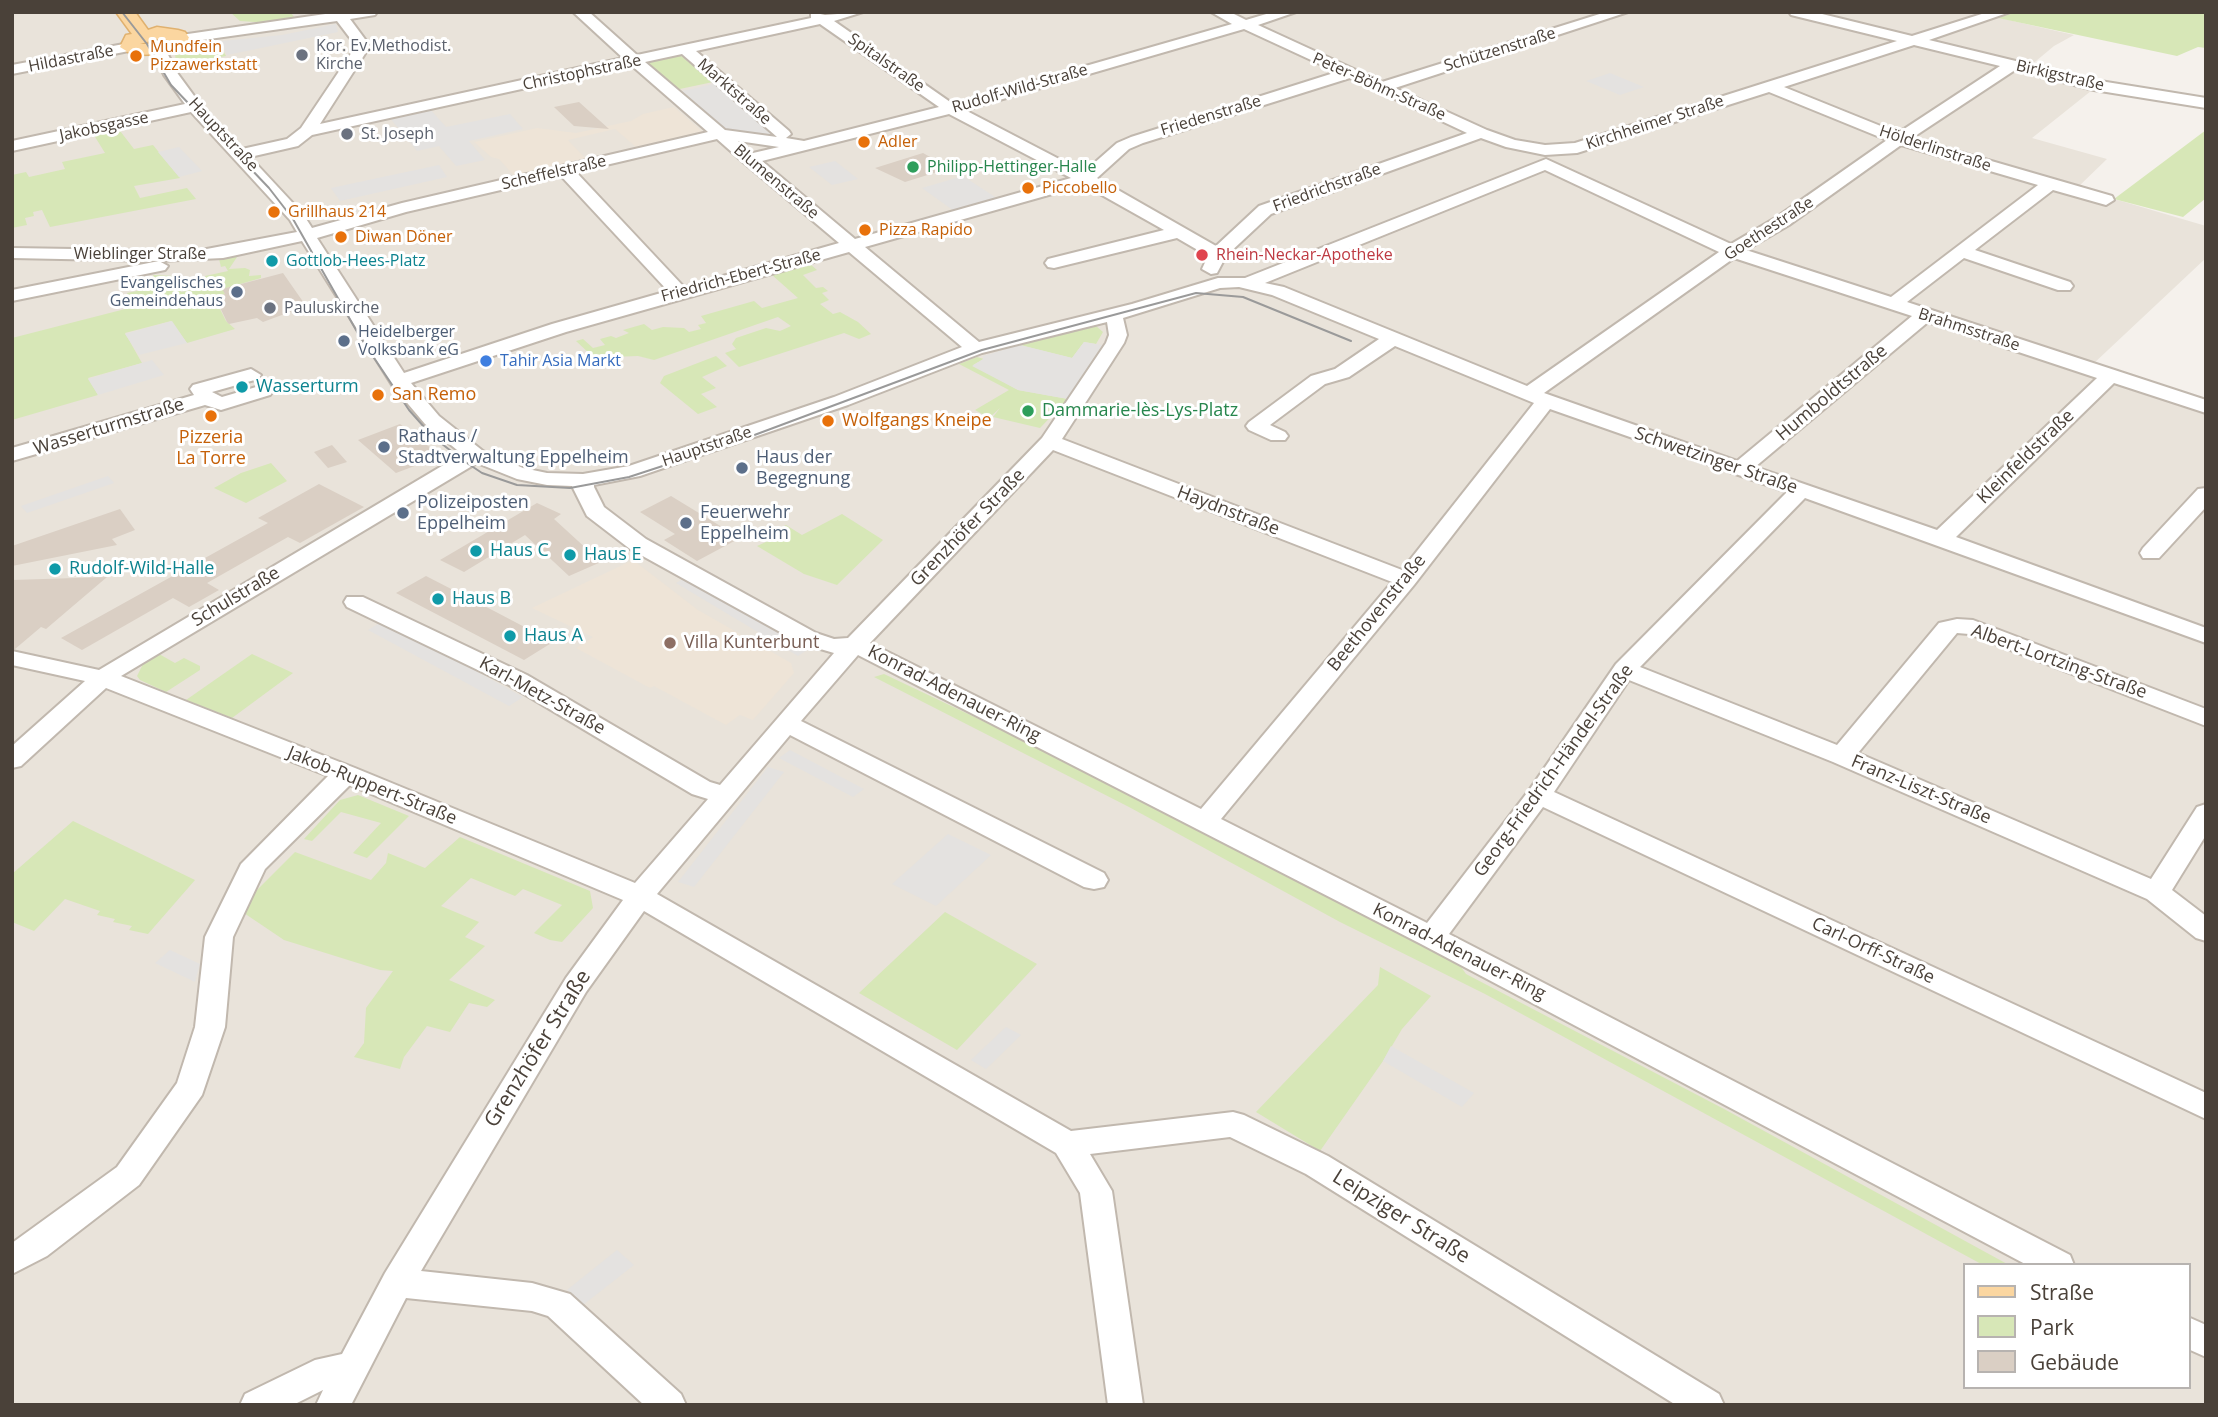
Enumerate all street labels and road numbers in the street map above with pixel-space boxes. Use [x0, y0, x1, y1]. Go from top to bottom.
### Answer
street label: Schützenstraße [1442, 24, 1558, 76]
street label: Spitalstraße [844, 30, 928, 96]
street label: Hildastraße [27, 41, 115, 77]
street label: Peter-Böhm-Straße [1310, 49, 1448, 125]
street label: Christophstraße [521, 51, 643, 95]
street label: Marktstraße [693, 55, 775, 129]
street label: Birkigstraße [2014, 57, 2106, 95]
street label: Rudolf-Wild-Straße [950, 60, 1090, 118]
street label: Friedenstraße [1158, 92, 1264, 140]
street label: Kirchheimer Straße [1584, 92, 1726, 154]
street label: Hauptstraße [184, 94, 262, 176]
street label: Jakobsgasse [58, 108, 150, 146]
street label: Hölderlinstraße [1877, 122, 1993, 176]
street label: Blumenstraße [729, 141, 823, 223]
street label: Scheffelstraße [500, 152, 608, 194]
street label: Friedrichstraße [1270, 160, 1384, 216]
street label: Goethestraße [1721, 193, 1817, 265]
street label: Wieblinger Straße [74, 244, 206, 264]
street label: Friedrich-Ebert-Straße [659, 245, 823, 307]
street label: Brahmsstraße [1916, 305, 2022, 355]
street label: Humboldtstraße [1772, 340, 1892, 446]
street label: Wasserturmstraße [31, 394, 187, 460]
street label: Kleinfeldstraße [1973, 405, 2079, 509]
street label: Hauptstraße [660, 423, 754, 471]
street label: Schwetzinger Straße [1632, 423, 1800, 499]
street label: Grenzhöfer Straße [906, 465, 1030, 591]
street label: Haydnstraße [1174, 482, 1282, 540]
street label: Beethovenstraße [1323, 550, 1431, 676]
street label: Schulstraße [188, 562, 284, 632]
street label: Albert-Lortzing-Straße [1968, 620, 2150, 704]
street label: Konrad-Adenauer-Ring [864, 641, 1044, 747]
street label: Karl-Metz-Straße [475, 652, 609, 740]
street label: Georg-Friedrich-Händel-Straße [1470, 661, 1638, 881]
street label: Jakob-Ruppert-Straße [284, 742, 460, 830]
street label: Franz-Liszt-Straße [1848, 751, 1994, 829]
street label: Konrad-Adenauer-Ring [1369, 899, 1549, 1005]
street label: Carl-Orff-Straße [1808, 913, 1938, 989]
street label: Grenzhöfer Straße [479, 966, 597, 1132]
street label: Leipziger Straße [1328, 1165, 1474, 1269]

